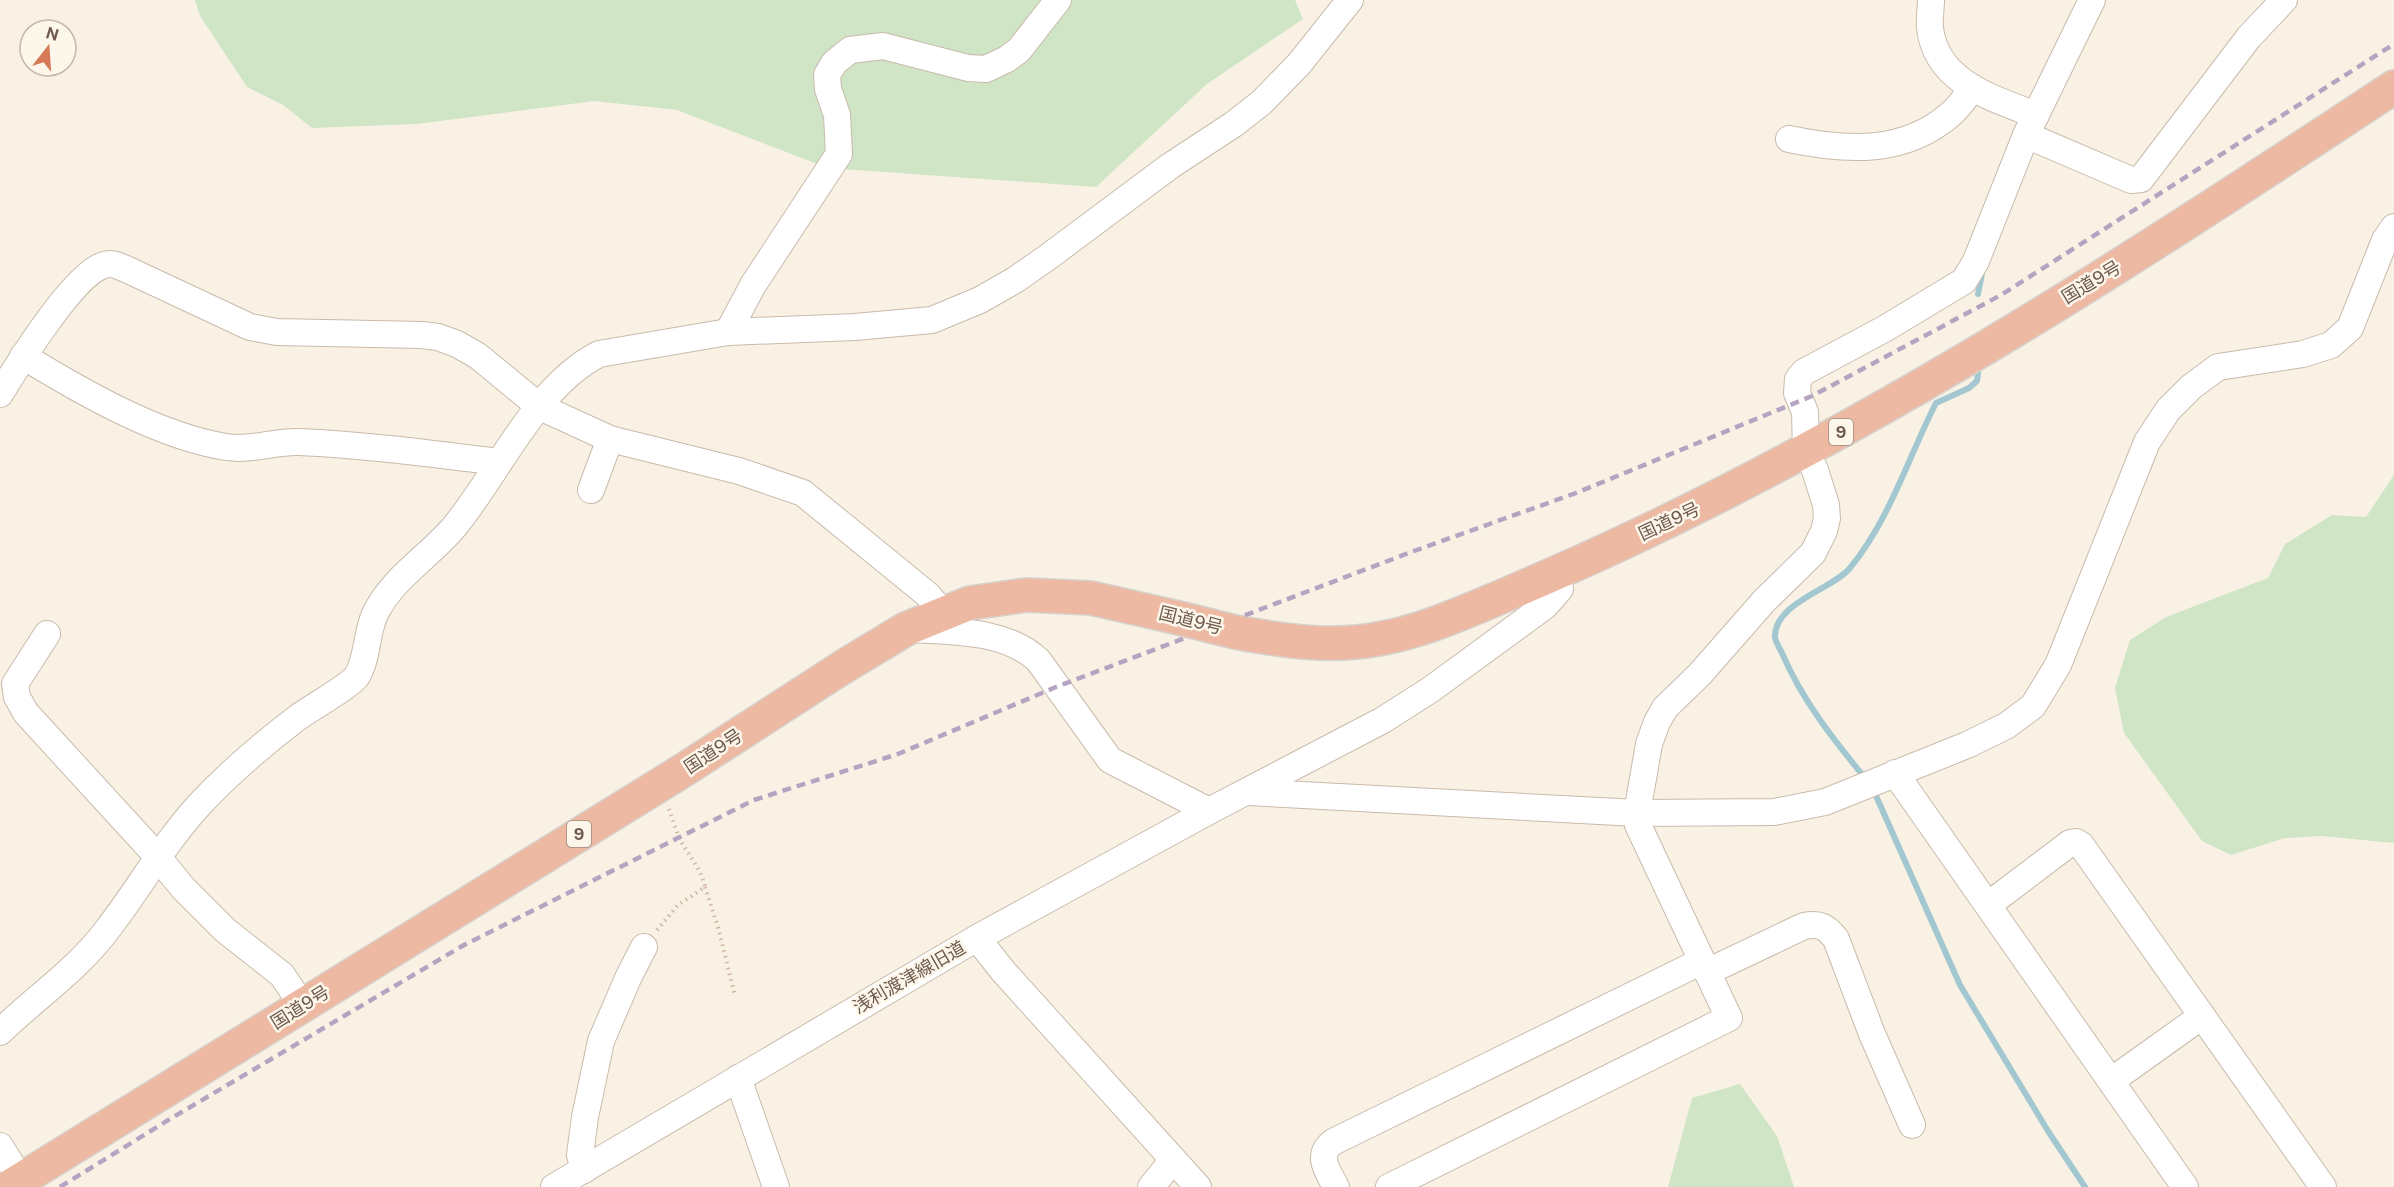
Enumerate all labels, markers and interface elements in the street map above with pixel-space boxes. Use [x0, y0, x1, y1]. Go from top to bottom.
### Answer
north arrow [18, 18, 78, 78]
text: N [43, 23, 61, 45]
street label: 国道9号 [2058, 256, 2124, 308]
road number: 9 [1829, 419, 1853, 445]
street label: 国道9号 [1635, 498, 1703, 544]
street label: 国道9号 [1157, 602, 1225, 638]
street label: 国道9号 [680, 724, 746, 778]
road number: 9 [567, 821, 591, 847]
street label: 浅利渡津線旧道 [849, 936, 969, 1018]
street label: 国道9号 [267, 981, 333, 1033]

